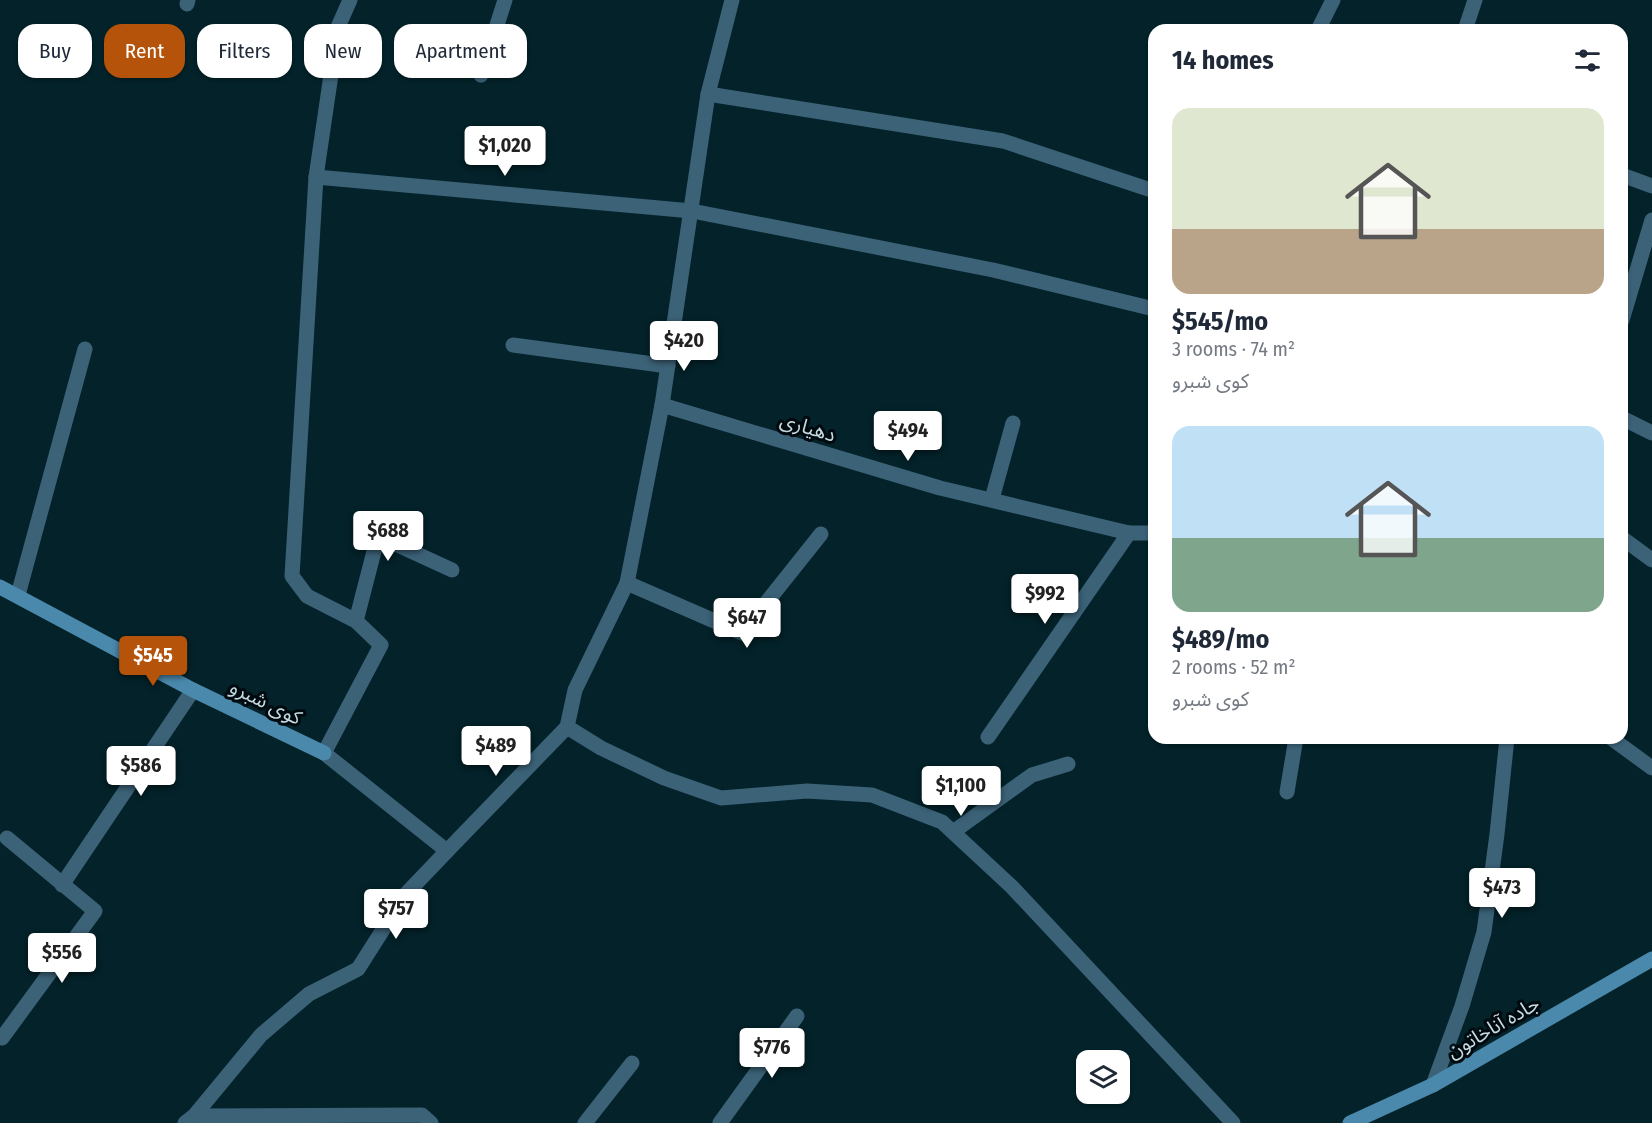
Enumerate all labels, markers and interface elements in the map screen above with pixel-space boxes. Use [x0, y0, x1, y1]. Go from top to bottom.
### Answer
chip: Buy [18, 24, 92, 78]
chip: Rent [104, 24, 185, 78]
chip: Filters [197, 24, 292, 78]
chip: New [304, 24, 382, 78]
chip: Apartment [394, 24, 527, 78]
icon: filters [1571, 44, 1604, 77]
text: 14 homes [1172, 45, 1274, 76]
pin: $1,020 [456, 126, 554, 177]
text: $1,020 [479, 133, 531, 157]
icon: home [1334, 147, 1442, 255]
text: $545/mo [1172, 306, 1268, 337]
pin: $420 [648, 321, 720, 372]
text: $420 [664, 328, 704, 352]
text: 3 rooms · 74 m² [1172, 337, 1295, 361]
text: کوی شبرو [1172, 369, 1249, 393]
street label: دهیاری [777, 407, 839, 447]
pin: $494 [872, 411, 944, 462]
text: $494 [888, 418, 928, 442]
icon: home [1334, 465, 1442, 573]
pin: $688 [352, 511, 424, 562]
text: $688 [367, 518, 409, 542]
pin: $992 [1009, 574, 1081, 625]
text: $992 [1025, 581, 1065, 605]
pin: $647 [711, 598, 783, 649]
text: $647 [728, 605, 766, 629]
text: $489/mo [1172, 624, 1269, 655]
pin: $545 [117, 636, 189, 687]
text: $545 [133, 643, 173, 667]
text: 2 rooms · 52 m² [1172, 655, 1296, 679]
street label: کوی شبرو [226, 674, 307, 730]
text: کوی شبرو [1172, 687, 1249, 711]
pin: $489 [460, 726, 532, 777]
text: $489 [476, 733, 516, 757]
pin: $586 [105, 746, 177, 797]
text: $586 [121, 753, 161, 777]
pin: $1,100 [912, 766, 1010, 817]
text: $1,100 [936, 773, 986, 797]
pin: $473 [1466, 868, 1538, 919]
text: $473 [1483, 875, 1521, 899]
pin: $757 [360, 889, 432, 940]
text: $757 [378, 896, 414, 920]
pin: $556 [26, 933, 98, 984]
text: $556 [42, 940, 82, 964]
street label: جاده آناخاتون [1443, 991, 1543, 1063]
pin: $776 [736, 1028, 808, 1079]
text: $776 [754, 1035, 790, 1059]
map controls [1076, 1050, 1130, 1104]
button: layers [1076, 1050, 1130, 1104]

